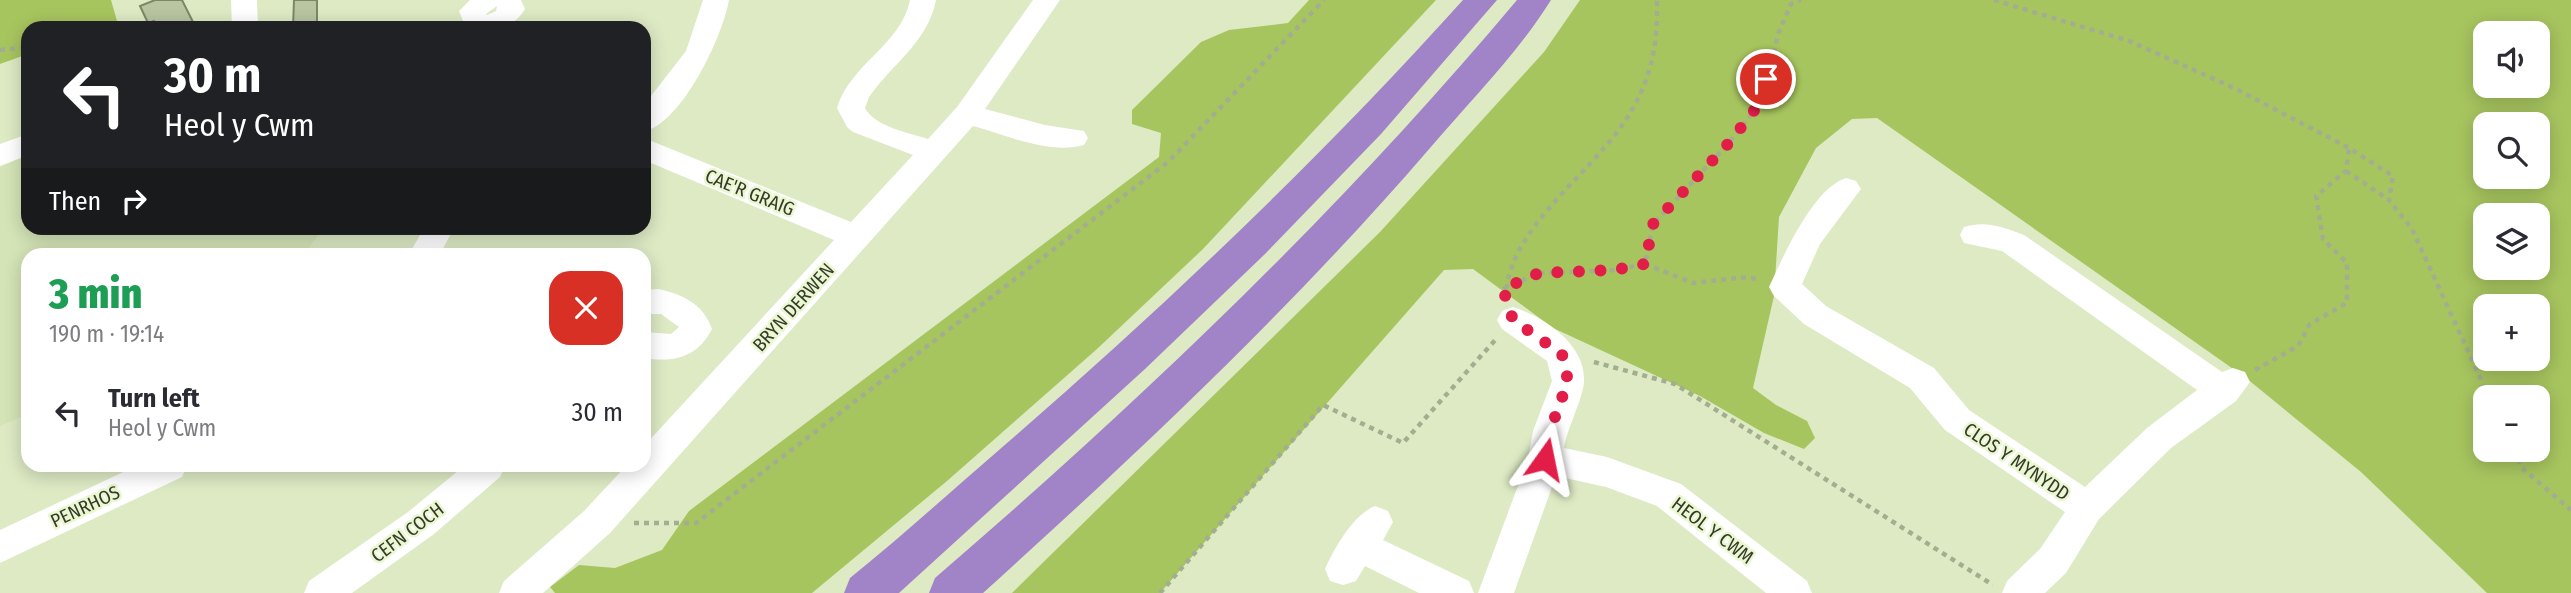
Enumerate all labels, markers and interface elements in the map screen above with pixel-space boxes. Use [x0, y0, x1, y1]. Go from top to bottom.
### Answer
map controls [2473, 21, 2550, 462]
button: sound [2473, 21, 2550, 98]
text: 30 m [164, 46, 262, 105]
icon: left [49, 49, 140, 140]
pin [1736, 49, 1796, 109]
icon: arrive [1747, 60, 1785, 98]
text: Heol y Cwm [164, 106, 315, 144]
button: search [2473, 112, 2550, 189]
street label: CAE'R GRAIG [702, 164, 798, 221]
icon: right [115, 182, 153, 220]
text: Then [49, 186, 101, 217]
button: layers [2473, 203, 2550, 280]
street label: BRYN DERWEN [748, 259, 839, 356]
text: 3 min [49, 269, 142, 319]
button: close [549, 271, 623, 345]
button: + [2473, 294, 2550, 371]
text: 190 m · 19:14 [49, 320, 164, 348]
text: Turn left [108, 383, 200, 414]
button: − [2473, 385, 2550, 462]
icon: left [49, 394, 87, 432]
text: 30 m [572, 397, 623, 428]
text: Heol y Cwm [108, 414, 216, 442]
street label: CLOS Y MYNYDD [1959, 418, 2074, 505]
position arrow [1508, 422, 1582, 496]
street label: PENRHOS [47, 480, 123, 532]
street label: HEOL Y CWM [1667, 492, 1758, 569]
street label: CEFN COCH [366, 498, 448, 567]

